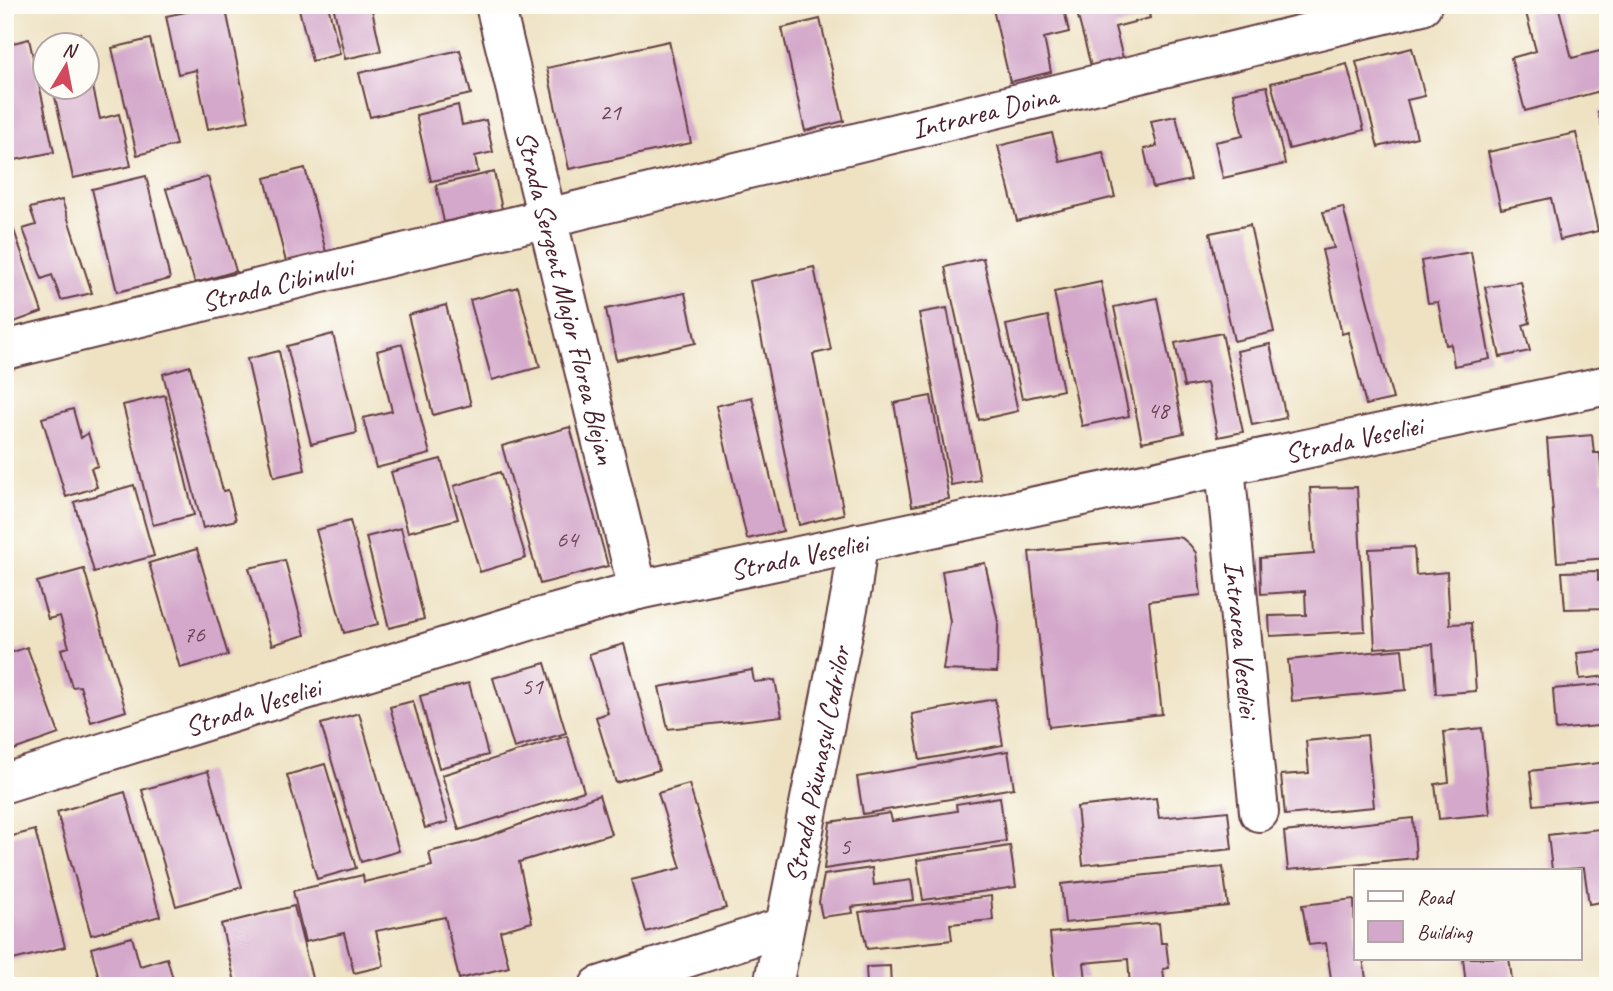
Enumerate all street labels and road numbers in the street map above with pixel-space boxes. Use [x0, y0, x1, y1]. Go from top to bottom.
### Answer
street label: Intrarea Doina [908, 76, 1063, 146]
street label: Strada Sergent Major Florea Blejan [509, 127, 624, 468]
street label: Strada Cibinului [198, 248, 360, 319]
street label: Strada Veseliei [1281, 406, 1429, 470]
street label: Strada Veseliei [727, 524, 874, 588]
street label: Intrarea Veseliei [1217, 559, 1267, 723]
street label: Strada Păunașul Codrilor [776, 641, 858, 886]
street label: Strada Veseliei [180, 668, 328, 744]

